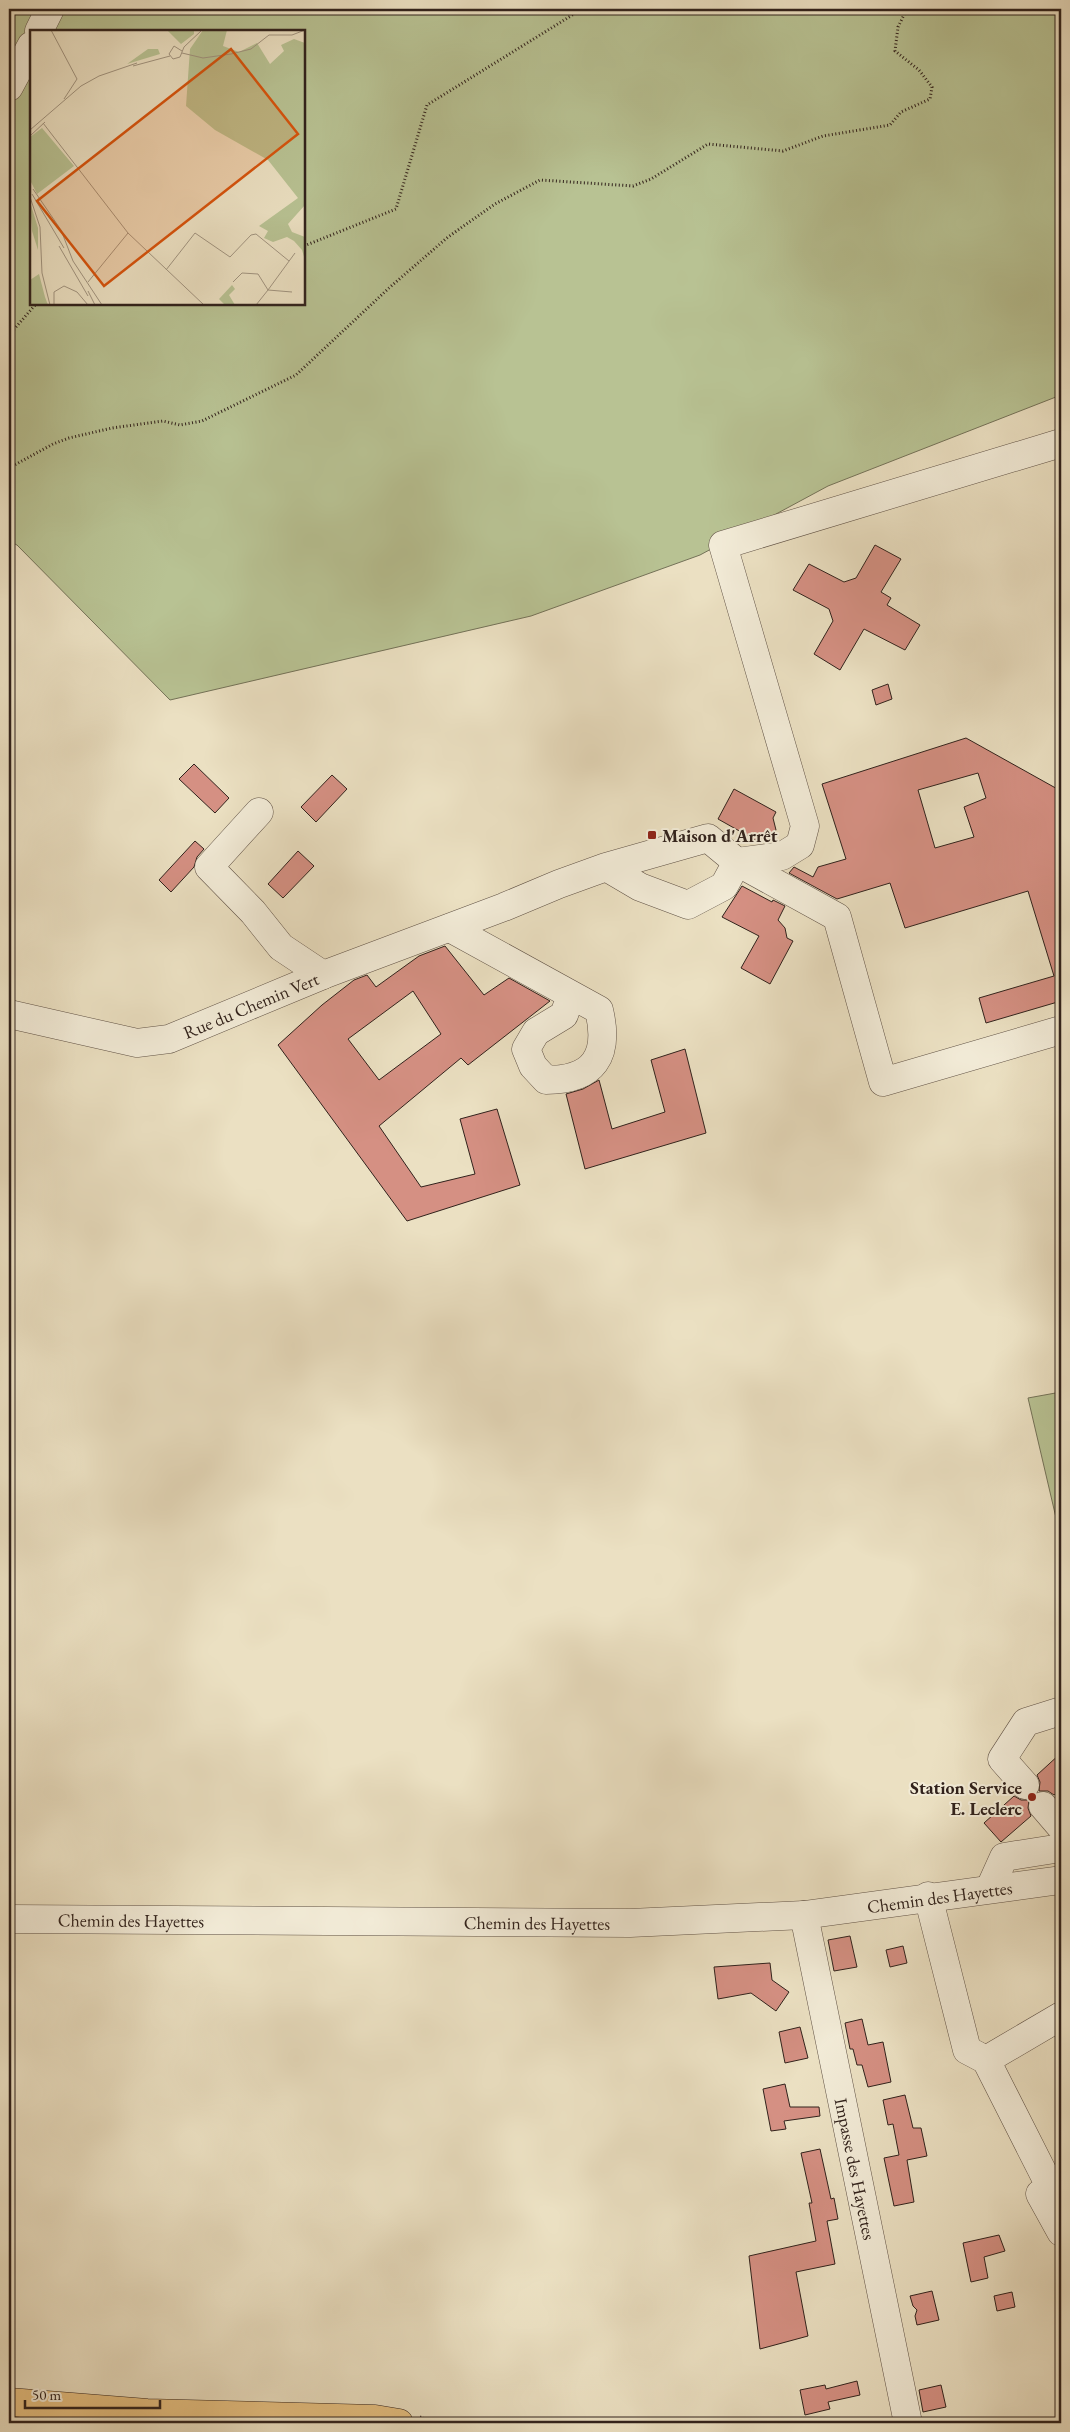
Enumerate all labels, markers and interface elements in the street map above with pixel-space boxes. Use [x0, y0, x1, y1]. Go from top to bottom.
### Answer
inset map [30, 30, 305, 305]
place label: Maison d'Arrêt [662, 824, 778, 847]
marker: Maison d'Arrêt [646, 829, 658, 841]
street label: Rue du Chemin Vert [179, 966, 322, 1043]
place label: Station Service E. Leclerc [910, 1776, 1023, 1820]
marker: Station Service E. Leclerc [1026, 1791, 1038, 1803]
street label: Chemin des Hayettes [865, 1875, 1014, 1918]
street label: Chemin des Hayettes [58, 1908, 204, 1932]
street label: Chemin des Hayettes [464, 1910, 610, 1934]
street label: Impasse des Hayettes [830, 2096, 882, 2242]
scale bar [25, 2377, 160, 2409]
text: 50 m [32, 2385, 61, 2404]

